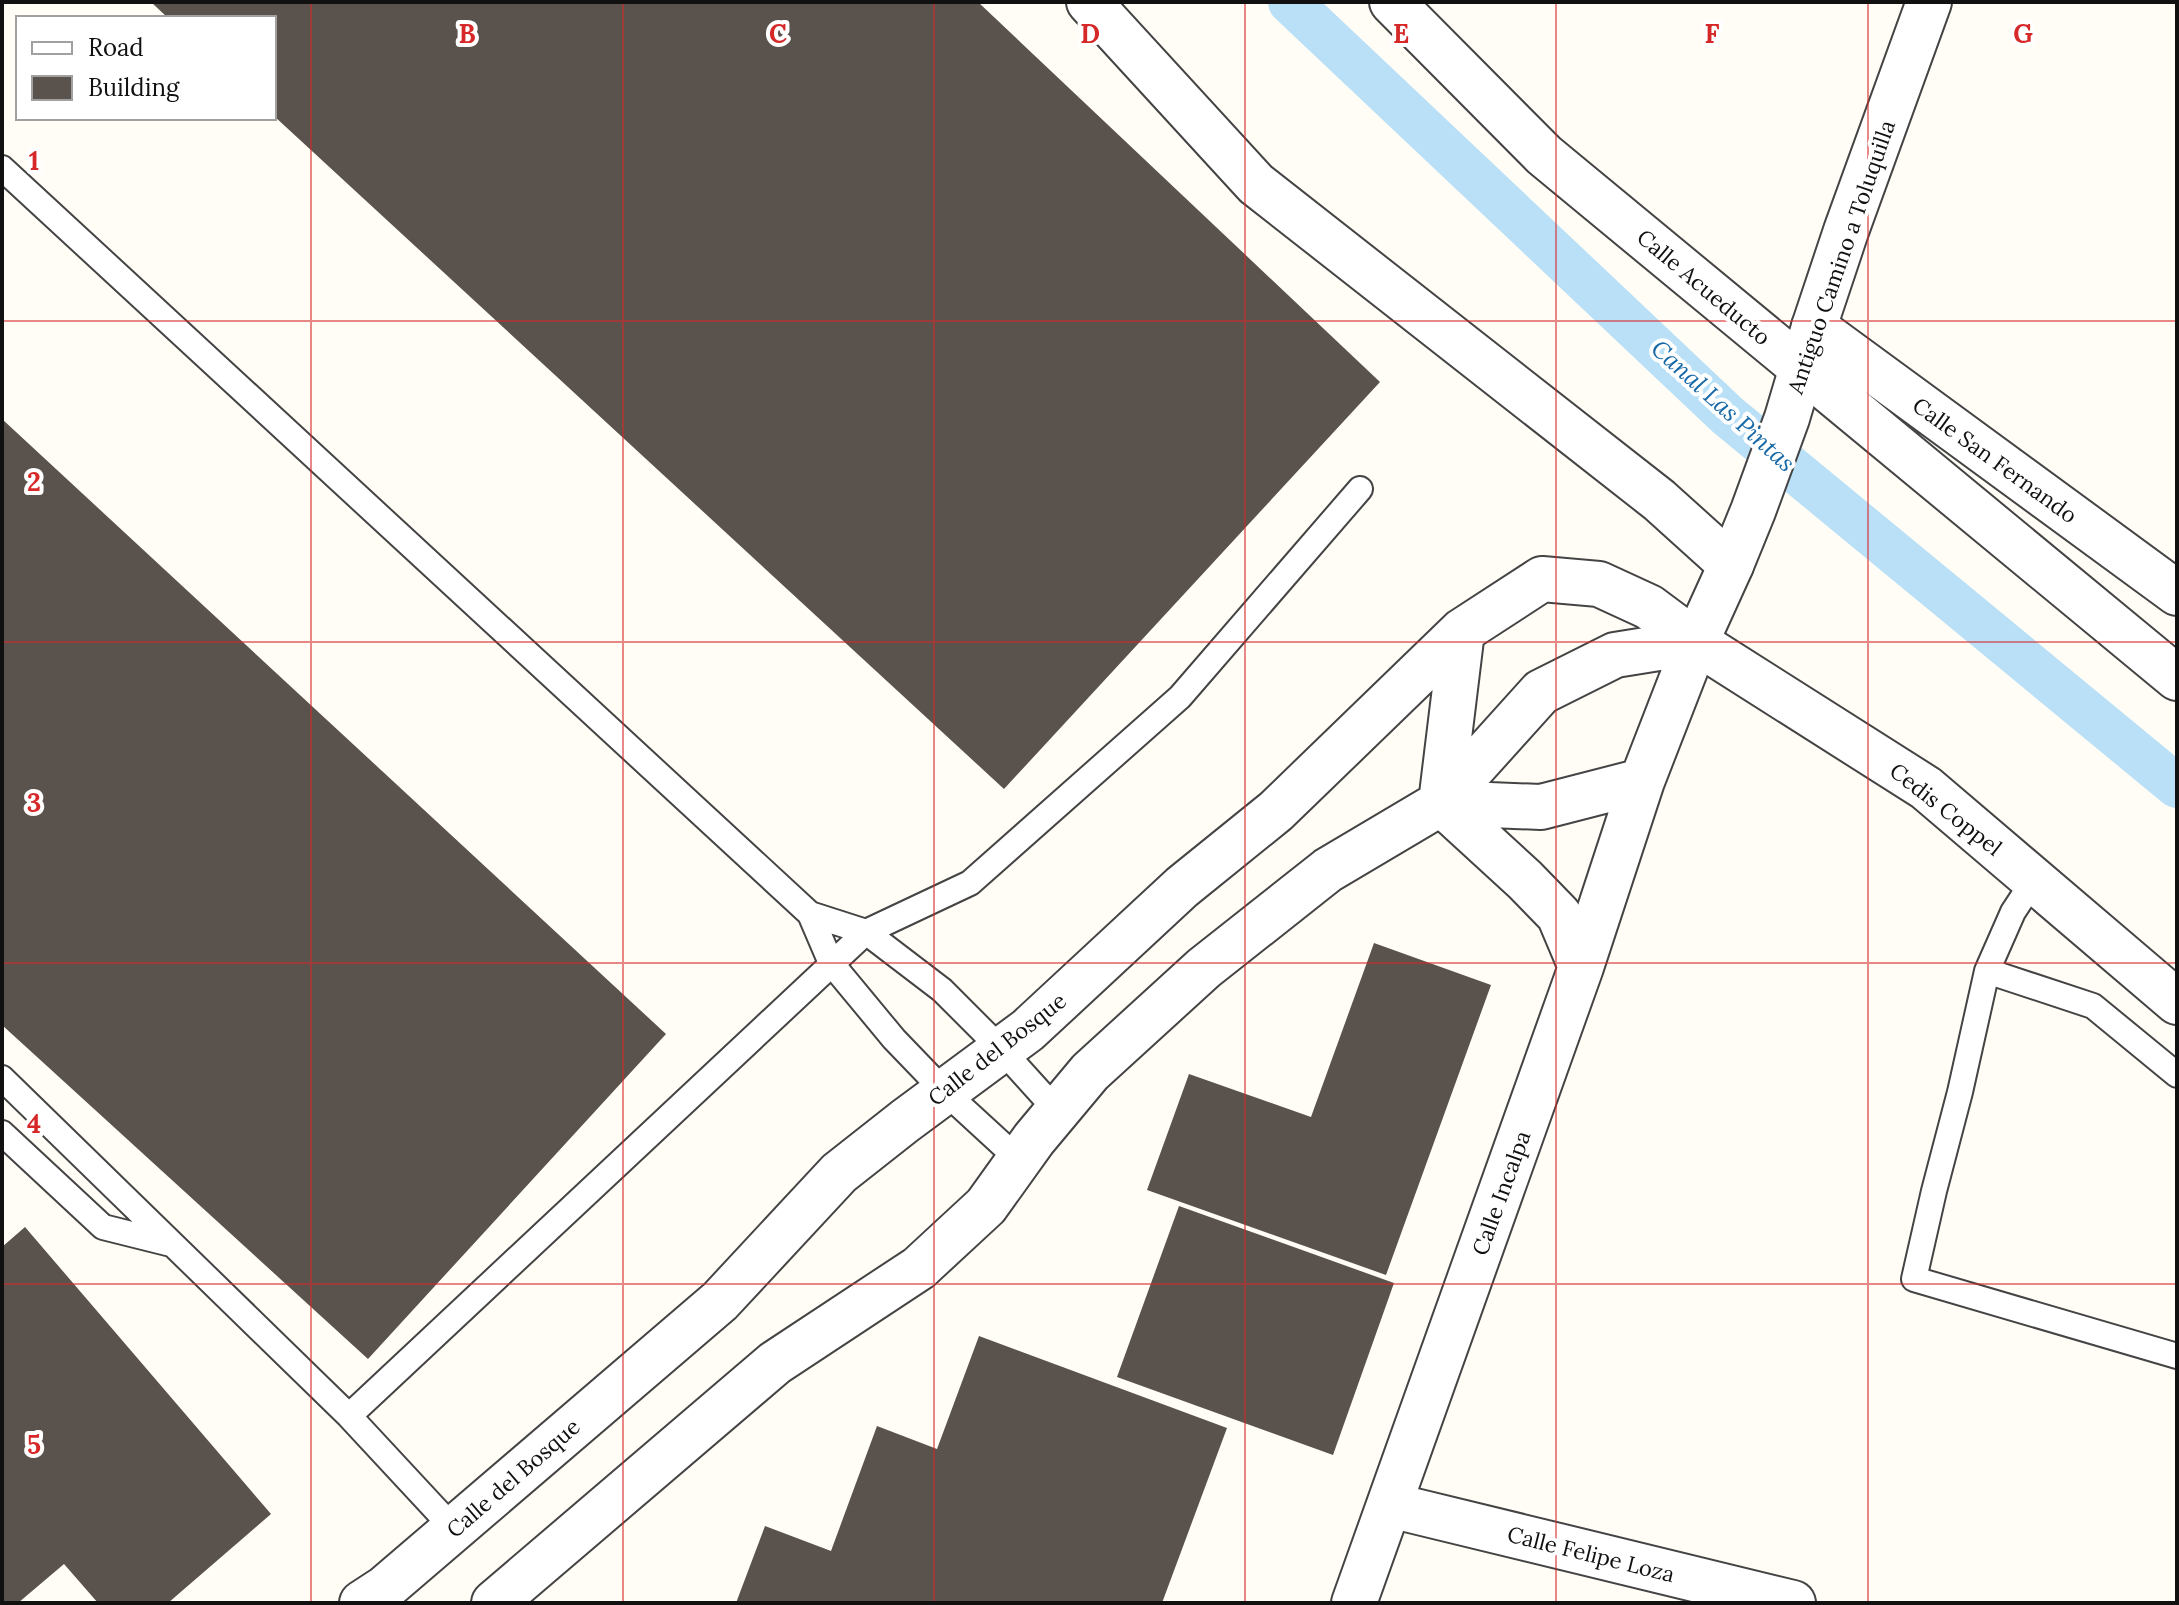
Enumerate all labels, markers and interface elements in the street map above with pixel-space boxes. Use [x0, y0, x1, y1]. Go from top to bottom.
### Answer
legend [16, 16, 276, 120]
text: B [458, 17, 476, 50]
text: C [769, 17, 787, 50]
text: D [1080, 17, 1100, 50]
text: E [1393, 17, 1409, 50]
text: F [1705, 17, 1720, 50]
text: G [2013, 17, 2033, 50]
text: Road [88, 32, 144, 63]
text: Building [88, 72, 180, 103]
street label: Antiguo Camino a Toluquilla [1781, 116, 1901, 398]
text: 1 [29, 144, 39, 177]
street label: Calle Acueducto [1631, 223, 1777, 351]
water label: Canal Las Pintas [1645, 333, 1802, 478]
street label: Calle San Fernando [1907, 391, 2083, 529]
text: 2 [27, 465, 41, 498]
street label: Cedis Coppel [1884, 756, 2008, 862]
text: 3 [27, 786, 41, 819]
street label: Calle del Bosque [922, 986, 1072, 1112]
text: 4 [27, 1107, 41, 1140]
street label: Calle Incalpa [1466, 1127, 1536, 1259]
street label: Calle del Bosque [441, 1412, 586, 1544]
text: 5 [27, 1428, 41, 1461]
street label: Calle Felipe Loza [1505, 1520, 1677, 1588]

